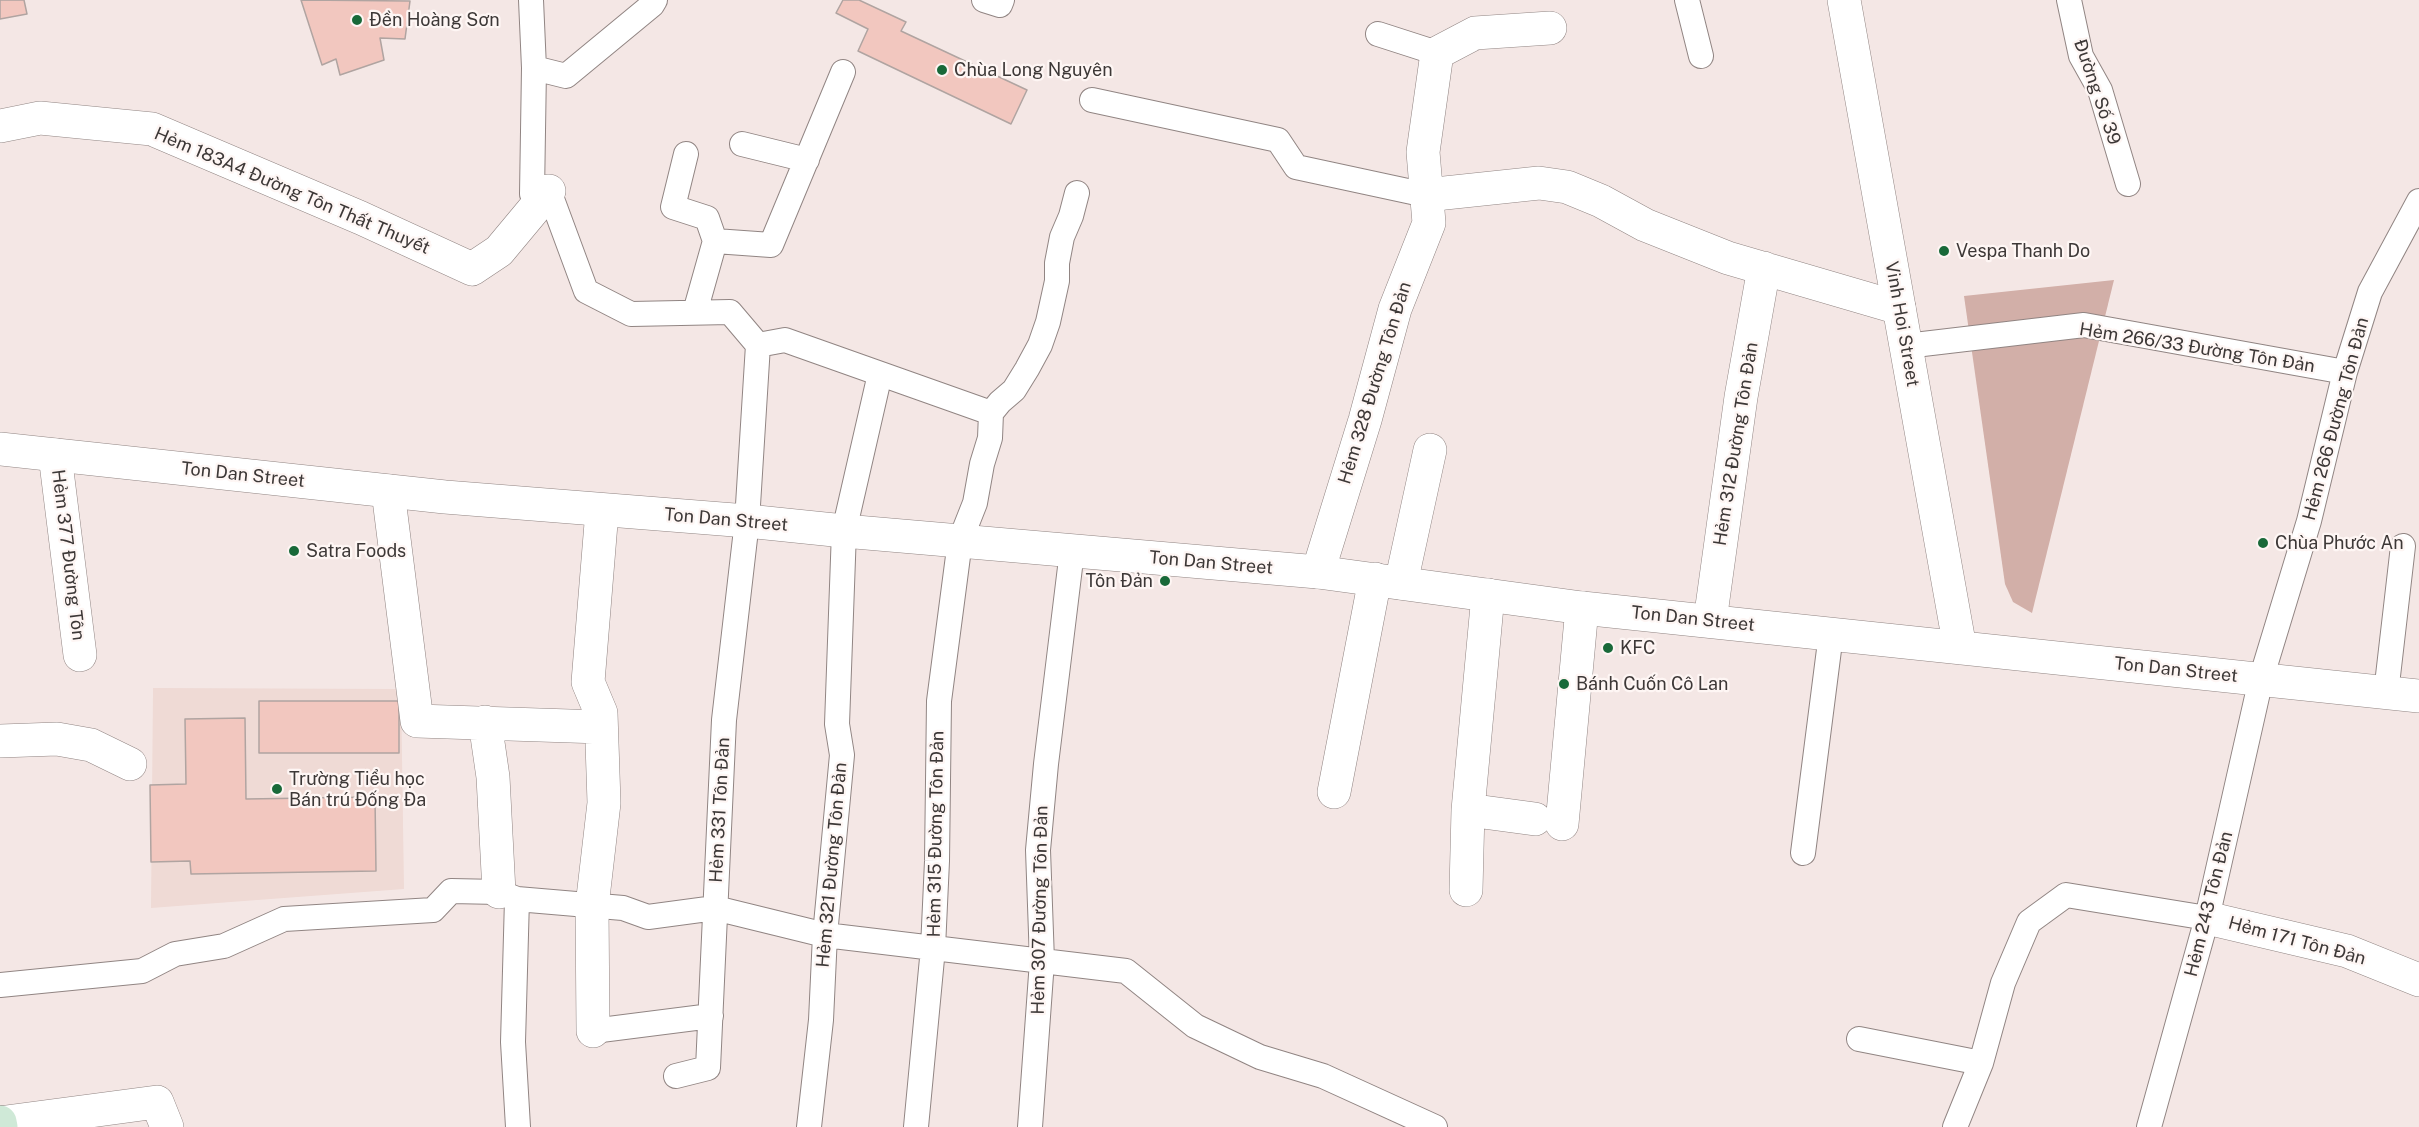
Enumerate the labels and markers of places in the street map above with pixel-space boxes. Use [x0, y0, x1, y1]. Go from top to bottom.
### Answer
place label: Đền Hoàng Sơn [369, 9, 500, 31]
marker: Đền Hoàng Sơn [350, 13, 364, 27]
place label: Chùa Long Nguyên [954, 59, 1113, 81]
marker: Chùa Long Nguyên [935, 63, 949, 77]
place label: Vespa Thanh Do [1956, 240, 2090, 262]
marker: Vespa Thanh Do [1937, 244, 1951, 258]
place label: Chùa Phước An [2275, 532, 2404, 554]
marker: Chùa Phước An [2256, 536, 2270, 550]
place label: Satra Foods [306, 540, 406, 562]
marker: Satra Foods [287, 544, 301, 558]
place label: Tôn Đản [1086, 570, 1153, 592]
marker: Tôn Đản [1158, 574, 1172, 588]
place label: KFC [1620, 637, 1655, 659]
marker: KFC [1601, 641, 1615, 655]
place label: Bánh Cuốn Cô Lan [1576, 673, 1728, 695]
marker: Bánh Cuốn Cô Lan [1557, 677, 1571, 691]
place label: Trường Tiểu học Bán trú Đống Đa [289, 768, 426, 810]
marker: Trường Tiểu học Bán trú Đống Đa [270, 782, 284, 796]

